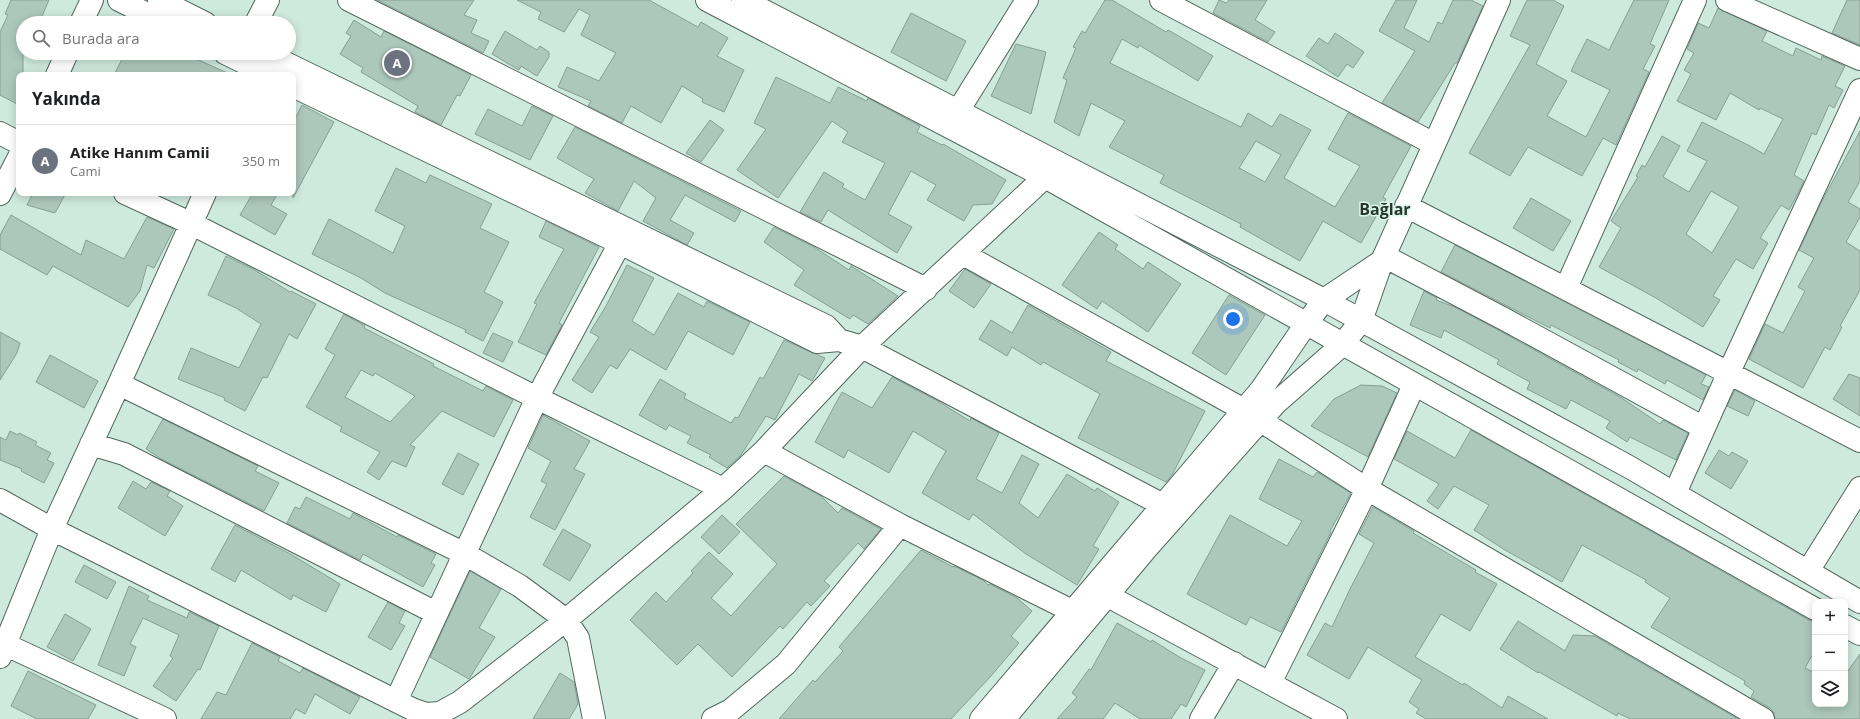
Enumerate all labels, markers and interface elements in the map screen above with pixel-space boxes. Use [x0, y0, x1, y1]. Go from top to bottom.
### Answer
search box [16, 16, 296, 60]
icon: search [30, 27, 52, 49]
text: Burada ara [62, 28, 140, 48]
pin: A [384, 48, 410, 78]
text: Yakında [32, 87, 101, 110]
text: Atike Hanım Camii [70, 142, 210, 162]
text: A [41, 152, 49, 170]
text: 350 m [242, 152, 280, 170]
text: Cami [70, 162, 101, 180]
district label: Bağlar [1359, 198, 1411, 220]
your location [1223, 309, 1243, 329]
map controls [1812, 599, 1848, 707]
button: + [1812, 599, 1848, 635]
button: − [1812, 635, 1848, 671]
button: layers [1812, 671, 1848, 707]

